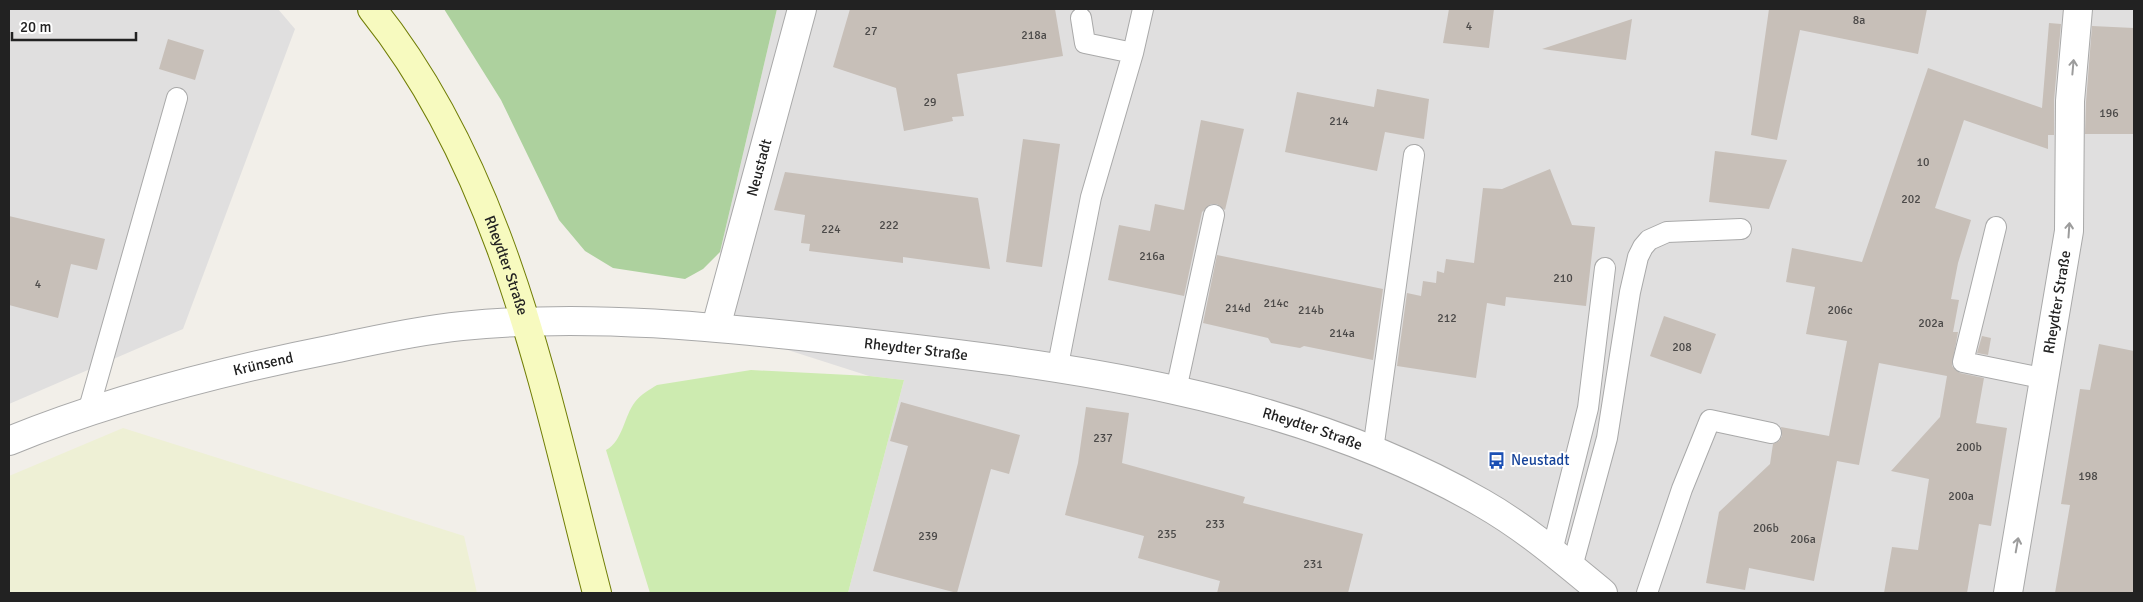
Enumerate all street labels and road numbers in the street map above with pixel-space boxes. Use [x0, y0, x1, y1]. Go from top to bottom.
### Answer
street label: Neustadt [743, 137, 775, 198]
street label: Rheydter Straße [480, 213, 532, 317]
street label: Rheydter Straße [2039, 249, 2075, 355]
street label: Rheydter Straße [863, 334, 969, 364]
street label: Krünsend [231, 348, 295, 379]
street label: Rheydter Straße [1260, 404, 1365, 454]

